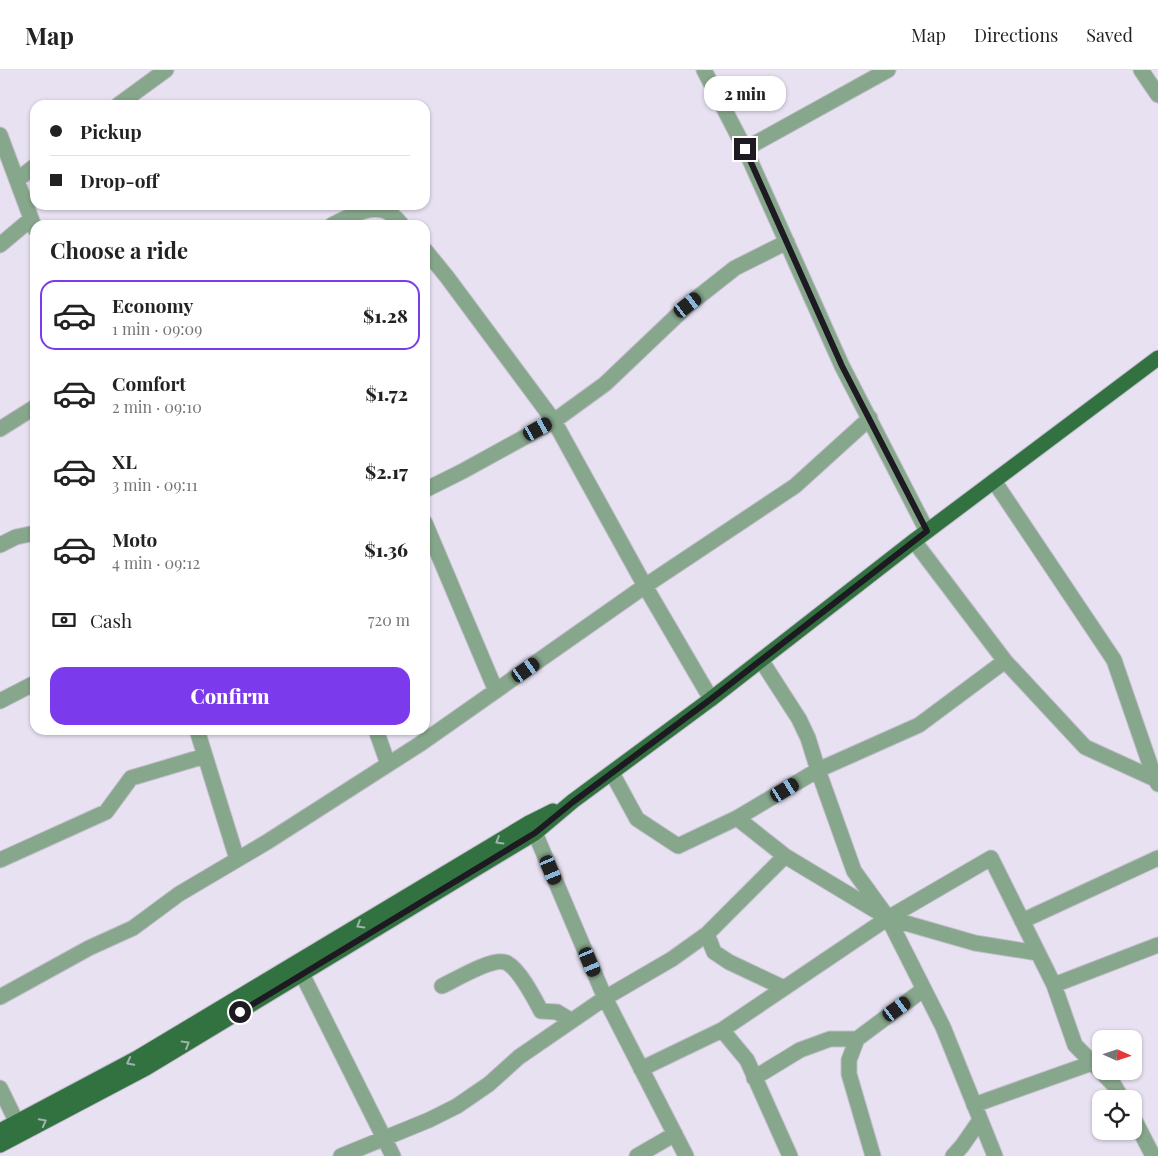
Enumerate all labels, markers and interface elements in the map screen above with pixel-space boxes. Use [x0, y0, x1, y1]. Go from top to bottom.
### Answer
text: Map [25, 19, 74, 51]
text: Map [911, 23, 946, 47]
text: Directions [974, 23, 1058, 47]
text: Saved [1086, 23, 1133, 47]
callout: 2 min [704, 77, 786, 112]
text: 2 min [724, 83, 766, 104]
text: Pickup [80, 118, 142, 144]
route end [734, 138, 756, 160]
text: Drop-off [80, 167, 158, 193]
text: Choose a ride [50, 235, 188, 265]
car [671, 290, 704, 320]
text: Economy [112, 292, 193, 318]
icon: car [52, 293, 97, 338]
text: $1.28 [363, 302, 408, 328]
text: 1 min · 09:09 [112, 318, 202, 339]
text: Comfort [112, 370, 186, 396]
icon: car [52, 371, 97, 416]
text: $1.72 [365, 380, 408, 406]
text: 2 min · 09:10 [112, 396, 202, 417]
car [521, 415, 554, 443]
text: XL [112, 448, 137, 474]
icon: car [52, 449, 97, 494]
text: $2.17 [365, 458, 408, 484]
text: 3 min · 09:11 [112, 474, 198, 495]
text: Moto [112, 526, 157, 552]
icon: car [52, 527, 97, 572]
text: $1.36 [365, 536, 408, 562]
text: 4 min · 09:12 [112, 552, 200, 573]
icon: cash [50, 606, 78, 634]
text: Cash [90, 607, 132, 633]
text: 720 m [368, 609, 410, 630]
car [509, 655, 542, 685]
button: Confirm [50, 667, 410, 725]
car [768, 776, 801, 804]
one-way arrow [495, 834, 504, 844]
car [538, 853, 563, 887]
one-way arrow [356, 918, 365, 928]
car [577, 945, 602, 979]
car [880, 994, 913, 1024]
route start [229, 1001, 251, 1023]
north arrow [1092, 1030, 1142, 1080]
map controls [1092, 1030, 1142, 1140]
one-way arrow [180, 1041, 189, 1051]
one-way arrow [126, 1055, 135, 1065]
button: locate [1092, 1090, 1142, 1140]
one-way arrow [38, 1118, 47, 1128]

